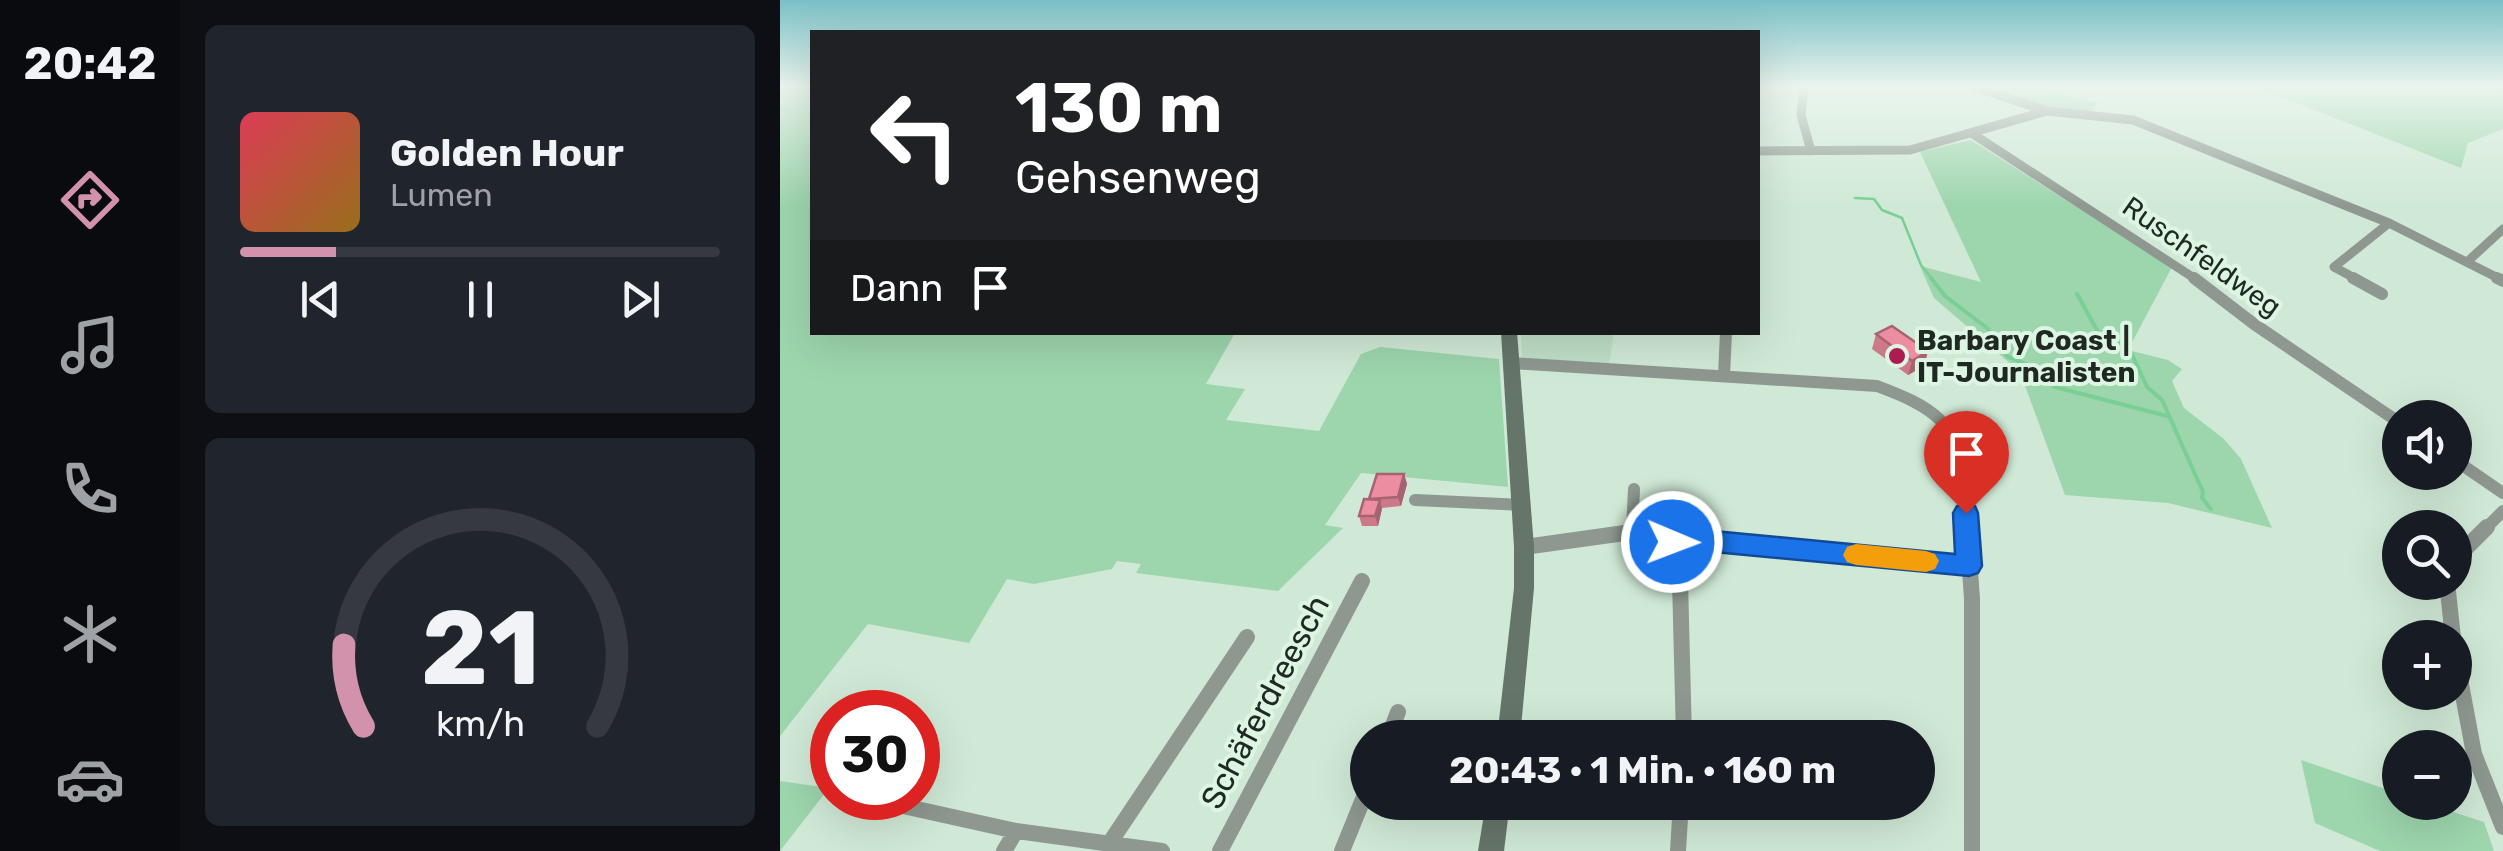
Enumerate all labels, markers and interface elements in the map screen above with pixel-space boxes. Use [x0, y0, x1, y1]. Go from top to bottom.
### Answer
text: 20:42 [24, 37, 156, 90]
text: 130 m [1015, 67, 1223, 150]
icon: left [850, 70, 980, 200]
text: Golden Hour [390, 130, 624, 176]
text: Gehsenweg [1015, 151, 1261, 204]
icon: directions [55, 165, 125, 235]
text: Lumen [390, 176, 493, 214]
street label: Ruschfeldweg [2116, 190, 2287, 323]
icon: arrive [963, 260, 1018, 315]
text: Dann [850, 265, 943, 311]
icon: previous [293, 272, 348, 327]
icon: pause [453, 272, 508, 327]
icon: next [613, 272, 668, 327]
icon: music [55, 310, 125, 380]
place label: Barbary Coast | IT-Journalisten [1917, 324, 2135, 389]
marker: Barbary Coast | IT-Journalisten [1886, 345, 1908, 367]
map controls [2382, 400, 2472, 820]
button: sound [2382, 400, 2472, 490]
pin [1924, 411, 2009, 514]
icon: arrive [1939, 426, 1994, 481]
icon: phone [55, 454, 125, 524]
position arrow [1620, 490, 1724, 594]
button: search [2382, 510, 2472, 600]
text: 21 [420, 587, 540, 710]
street label: Schäferdreesch [1193, 589, 1337, 815]
icon: climate [55, 599, 125, 669]
button: + [2382, 620, 2472, 710]
speed limit sign: 30 [810, 690, 940, 820]
text: km/h [435, 703, 525, 745]
button: − [2382, 730, 2472, 820]
icon: car [55, 744, 125, 814]
text: 20:43 · 1 Min. · 160 m [1449, 747, 1836, 793]

